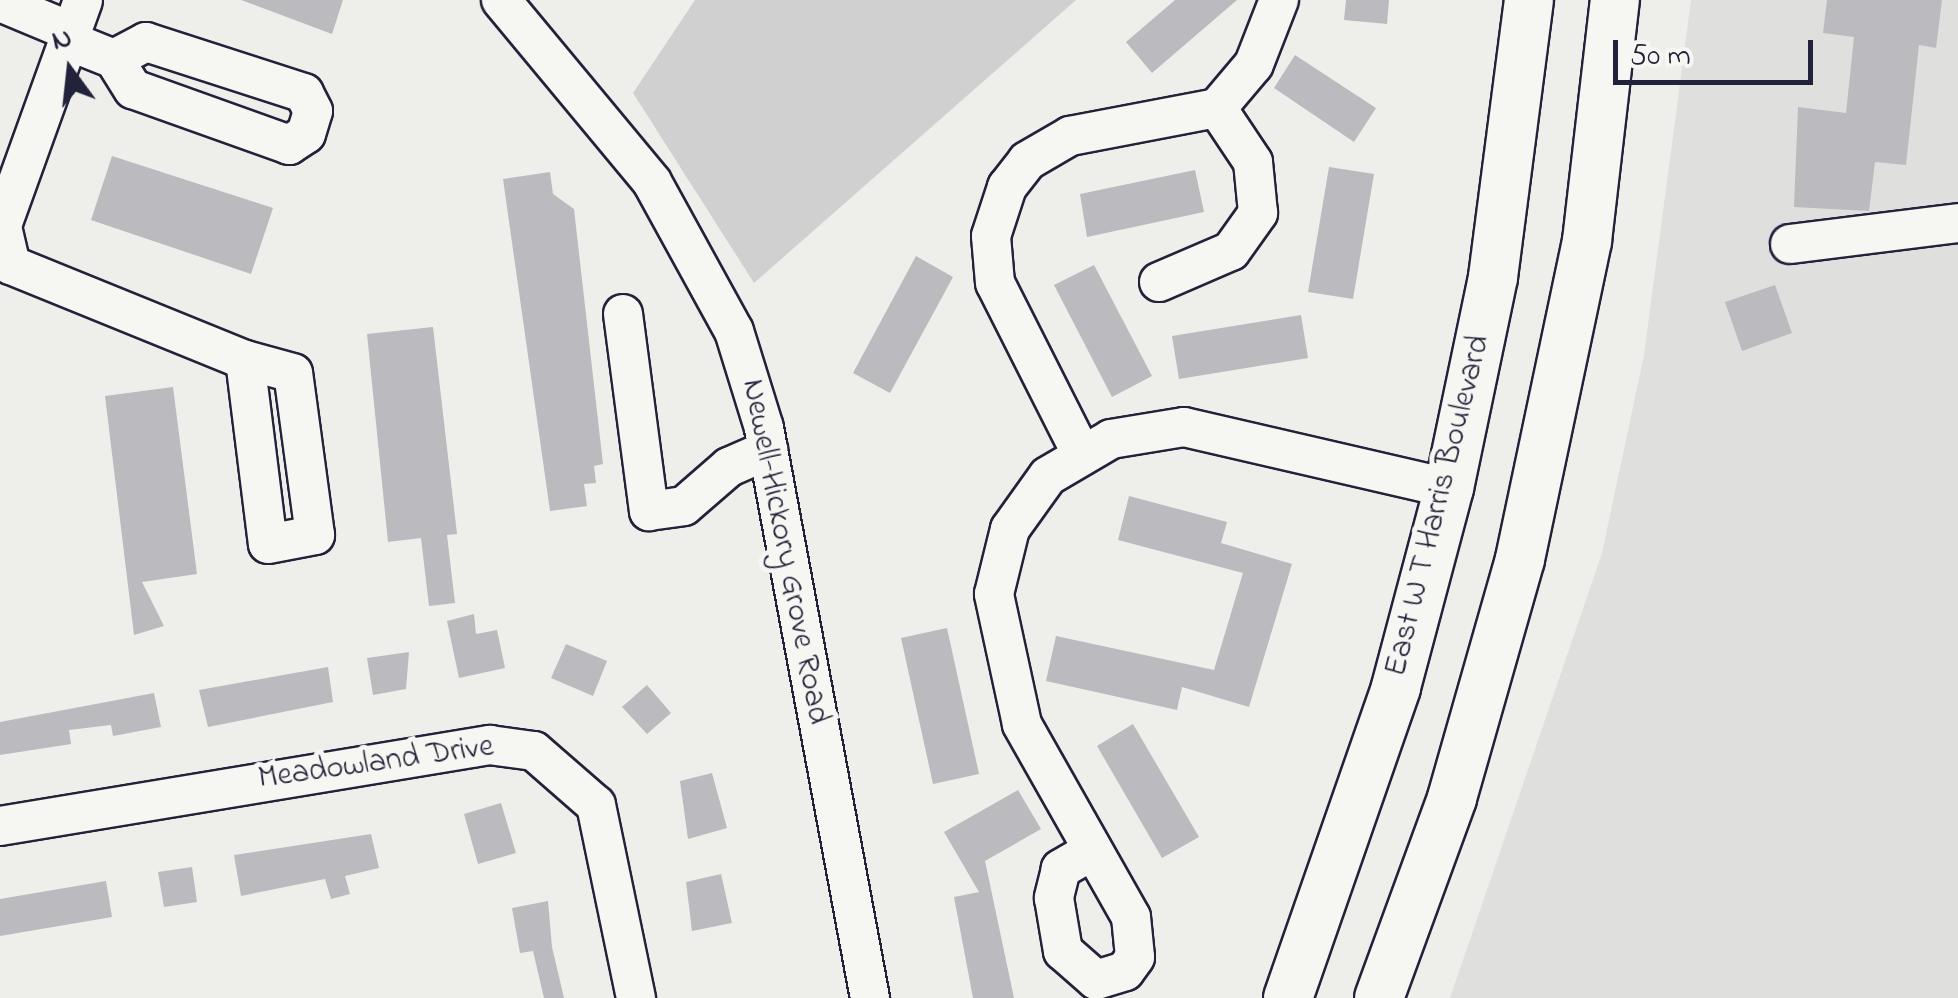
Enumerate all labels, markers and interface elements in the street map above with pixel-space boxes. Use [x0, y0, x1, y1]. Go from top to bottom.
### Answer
text: N [48, 18, 77, 63]
north arrow [20, 20, 120, 120]
scale bar [1618, 20, 1818, 82]
text: 50 m [1630, 35, 1691, 79]
street label: East W T Harris Boulevard [1378, 331, 1500, 681]
street label: Newell-Hickory Grove Road [732, 376, 836, 728]
street label: Meadowland Drive [256, 728, 496, 800]

